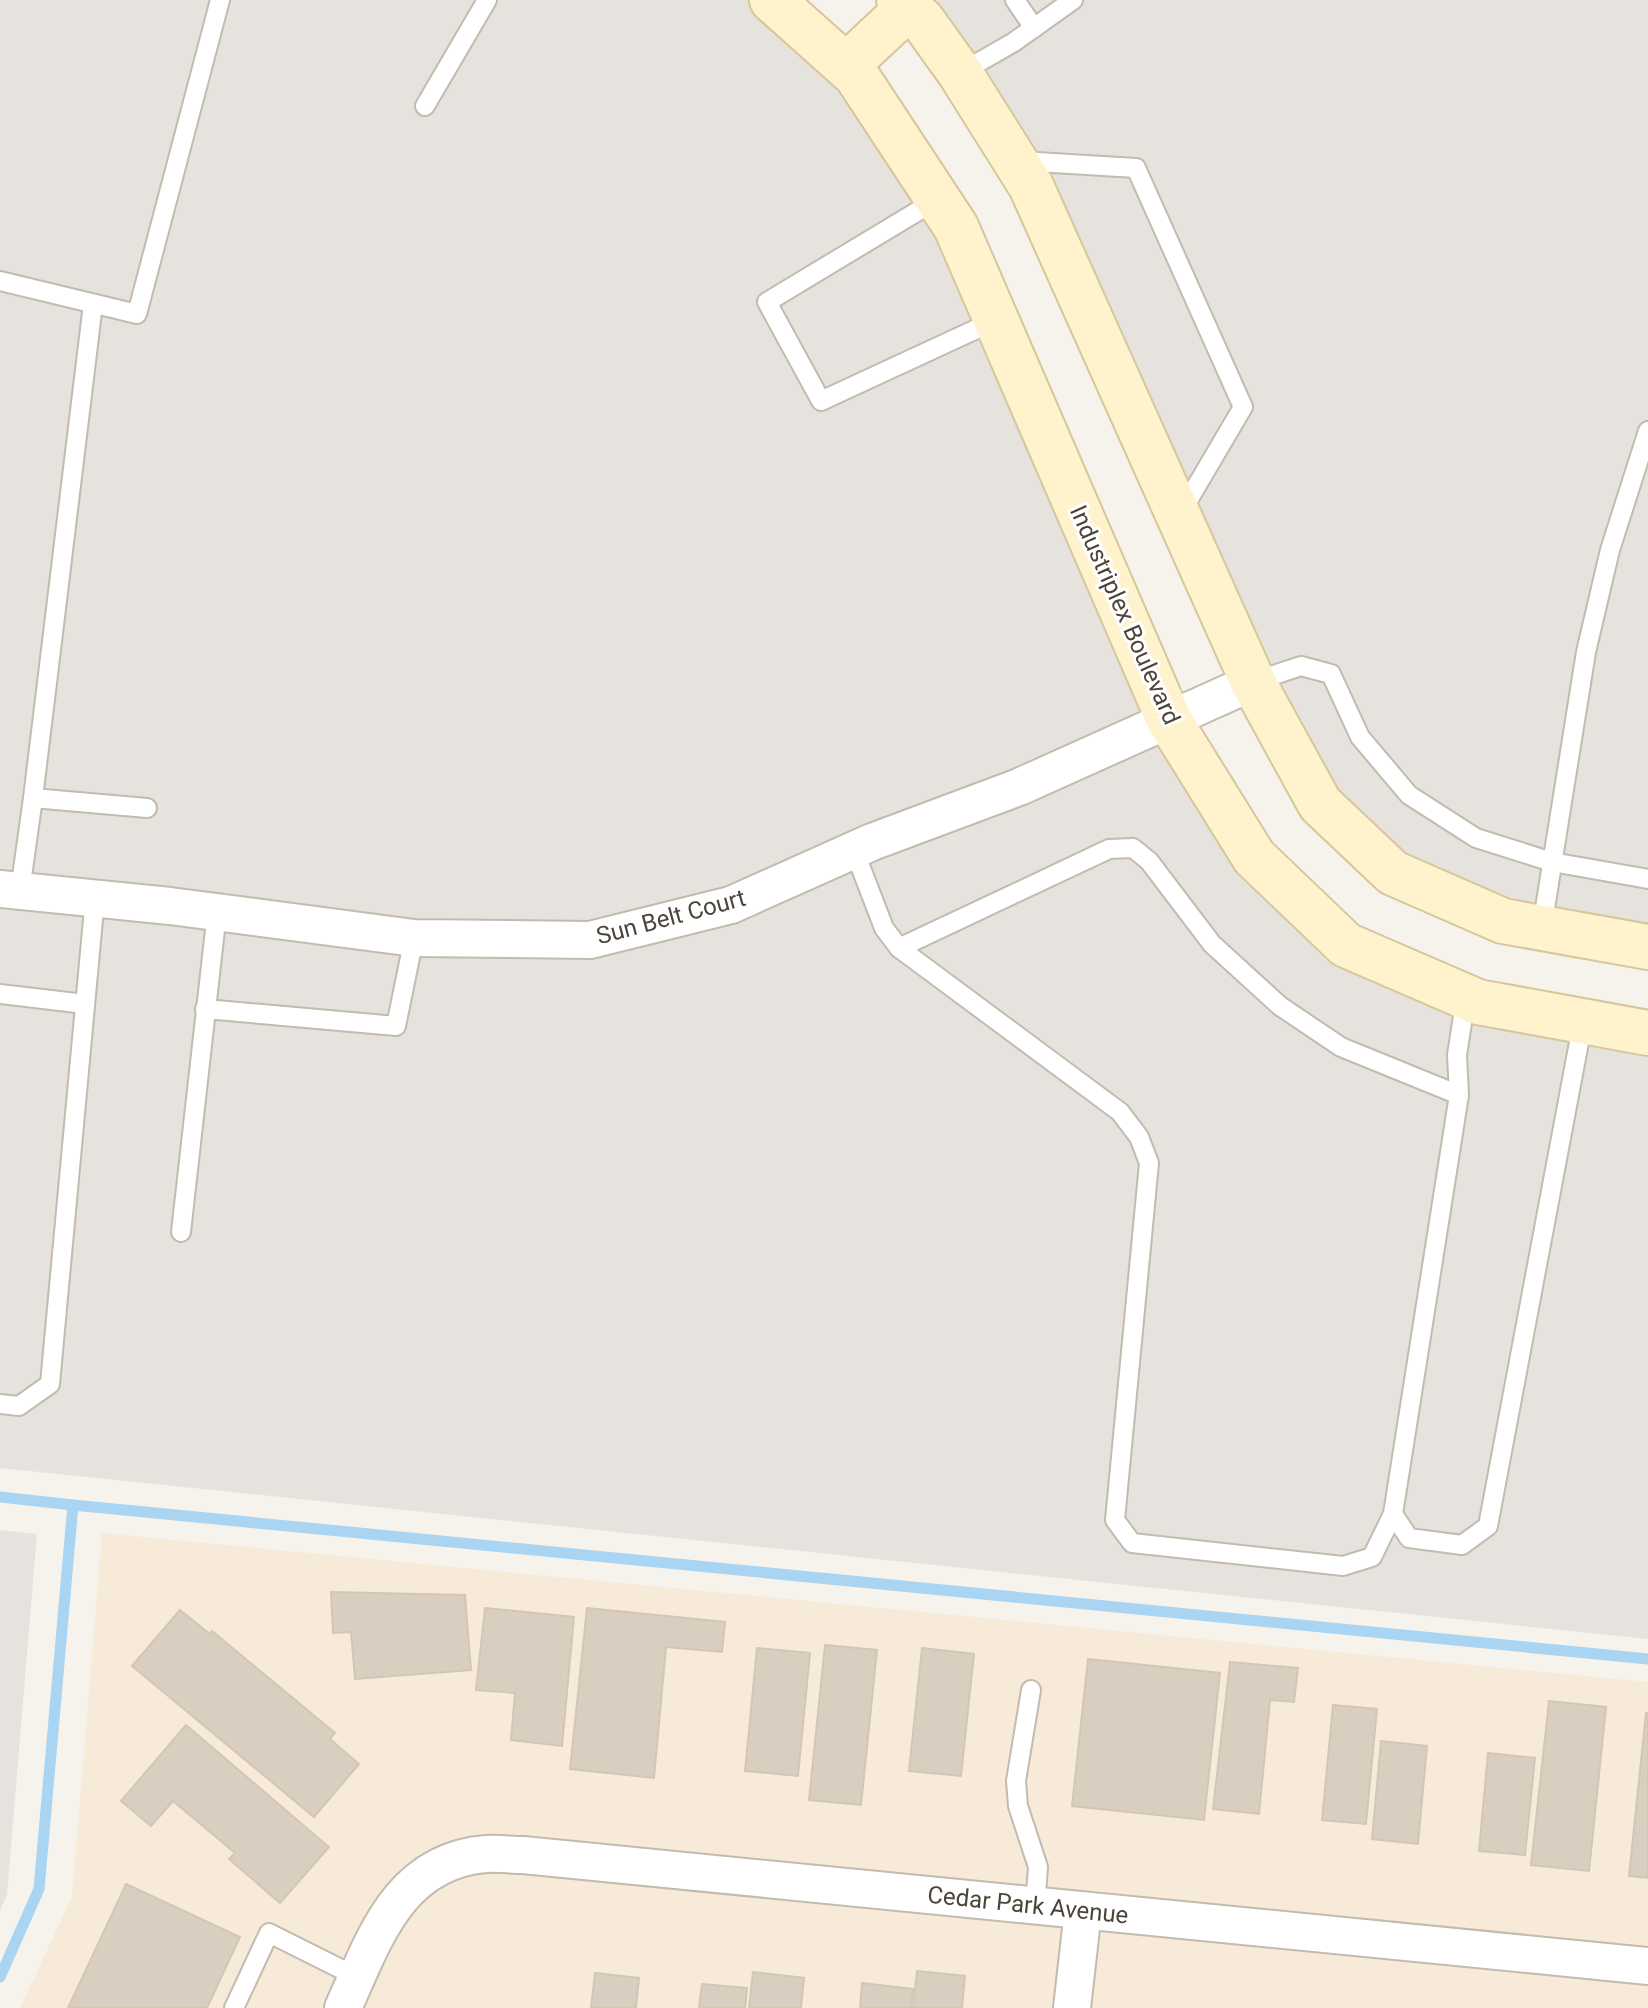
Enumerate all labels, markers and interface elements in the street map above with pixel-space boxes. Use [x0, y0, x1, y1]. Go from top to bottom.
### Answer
street label: Industriplex Boulevard [1064, 501, 1186, 729]
street label: Sun Belt Court [593, 884, 749, 950]
street label: Cedar Park Avenue [926, 1881, 1130, 1929]

